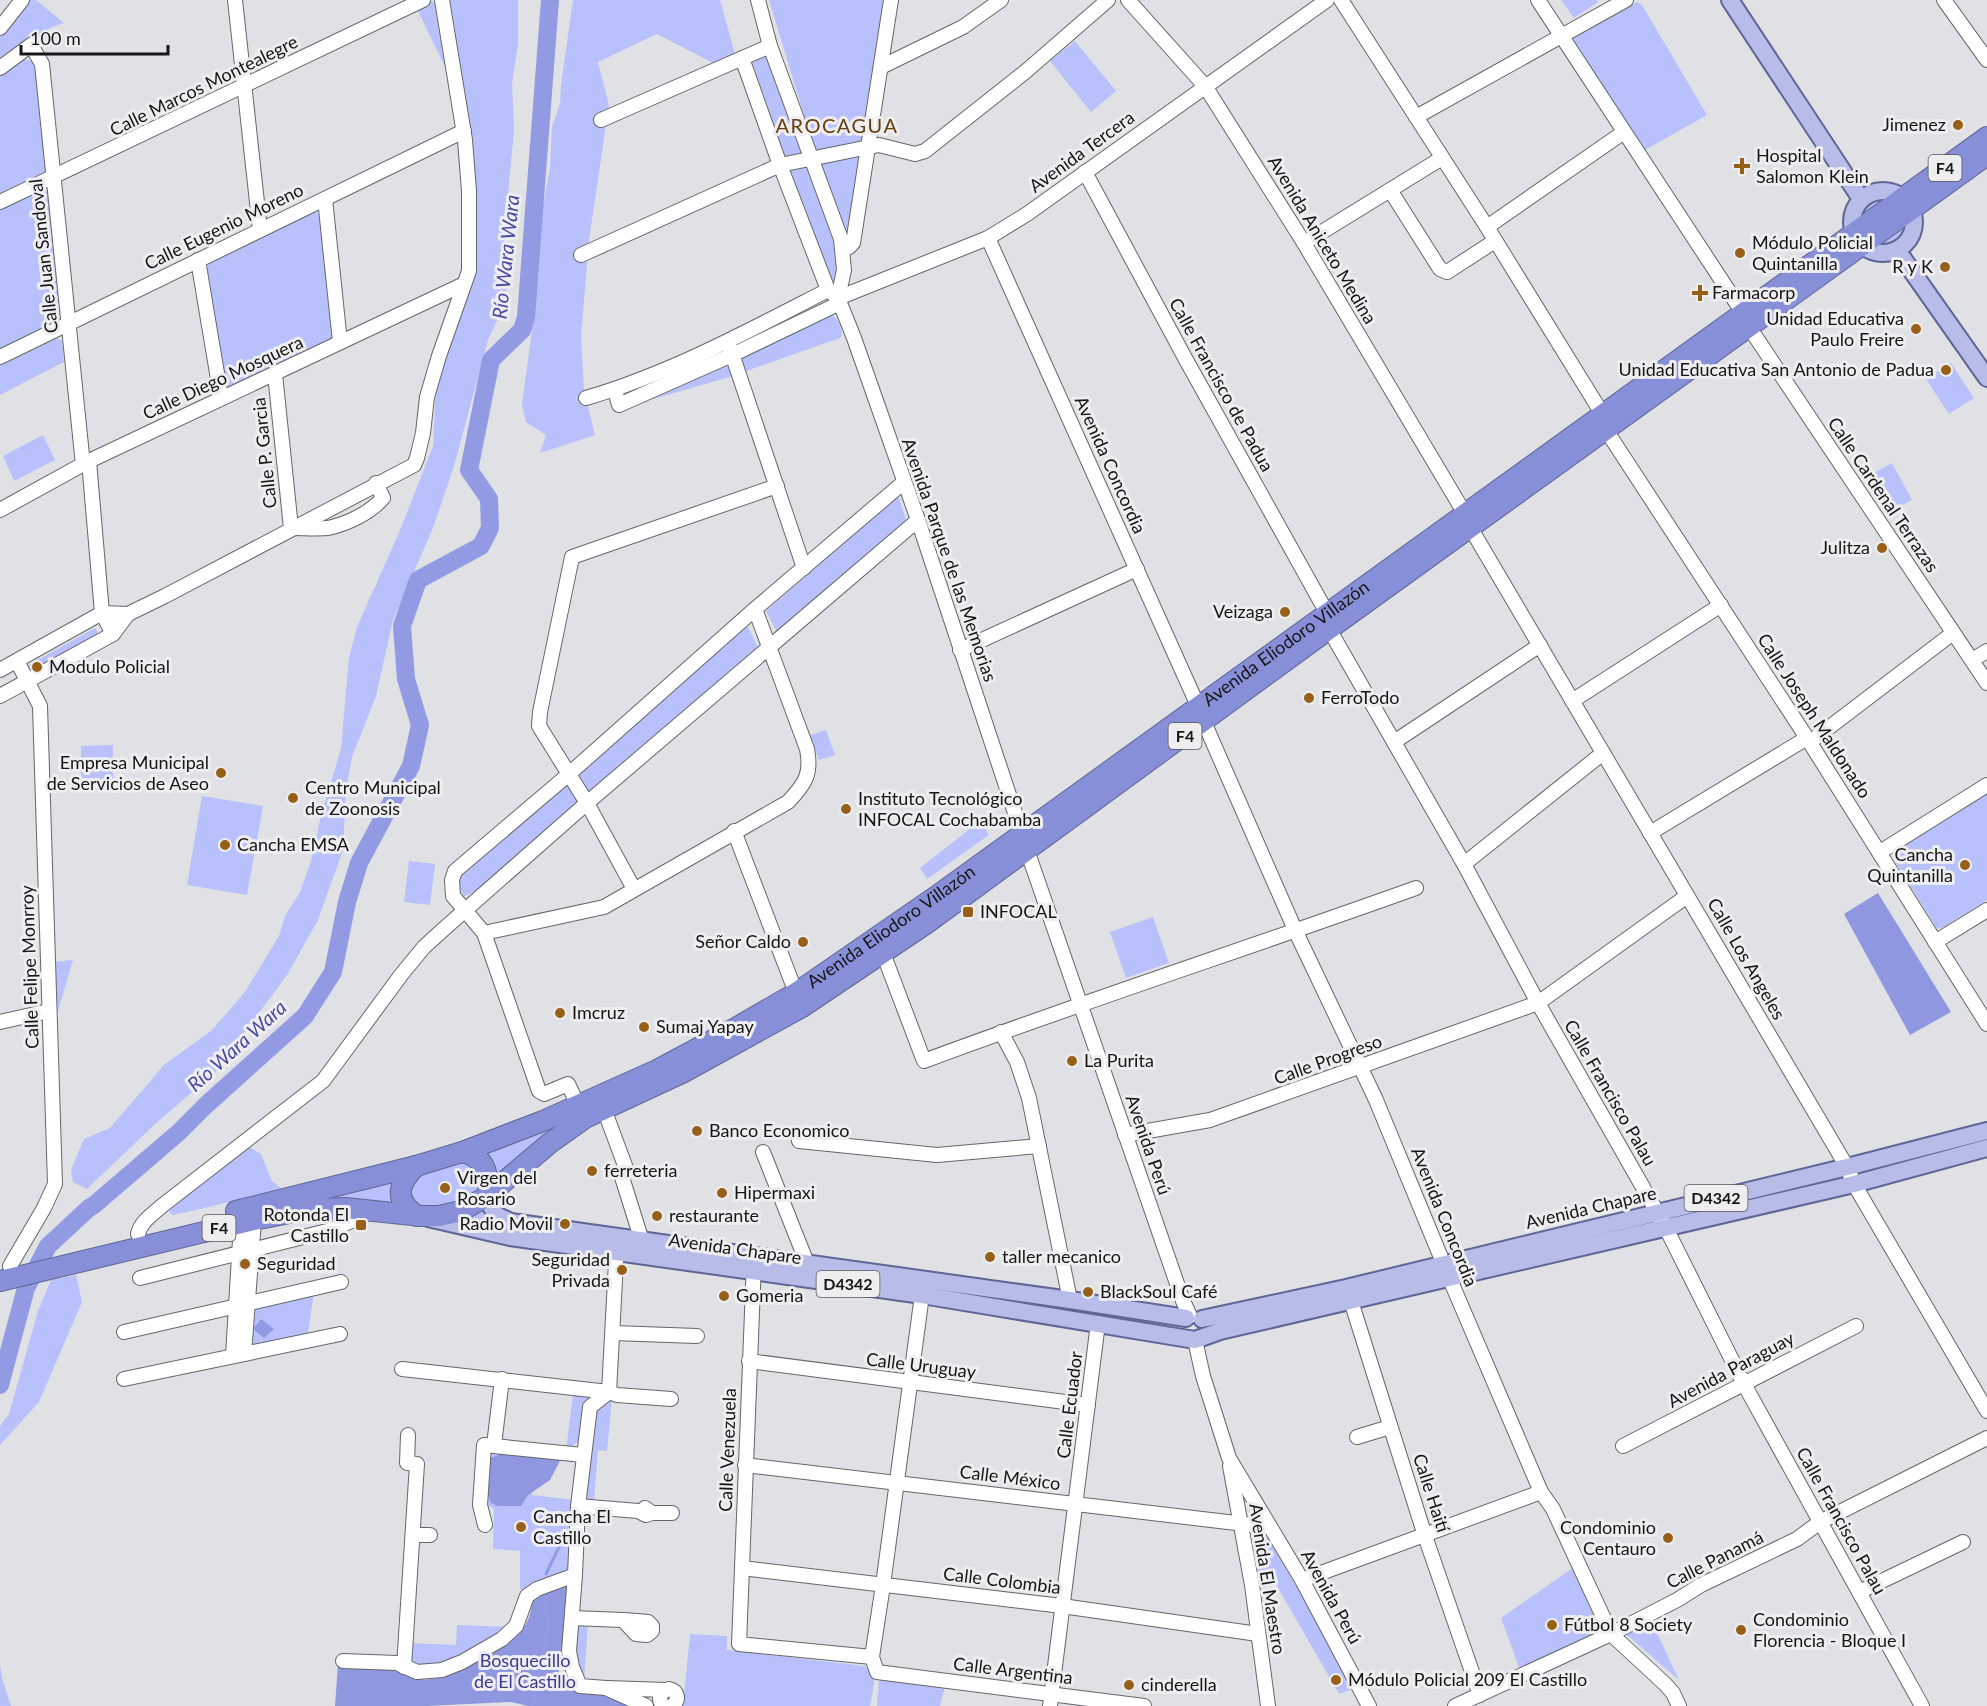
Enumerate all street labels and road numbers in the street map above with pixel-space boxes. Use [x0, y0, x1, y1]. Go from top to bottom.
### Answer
street label: Calle Marcos Montealegre [106, 30, 301, 140]
street label: Avenida Tercera [1024, 106, 1138, 197]
street label: Avenida Aniceto Medina [1264, 151, 1382, 328]
road number: F4 [1928, 155, 1962, 181]
street label: Calle Juan Sandoval [24, 178, 62, 334]
street label: Calle Eugenio Moreno [140, 178, 307, 274]
street label: Calle Francisco de Padua [1165, 294, 1279, 475]
street label: Calle Diego Mosquera [139, 330, 306, 424]
street label: Avenida Concordia [1071, 392, 1151, 537]
street label: Calle P. Garcia [247, 396, 281, 510]
street label: Calle Cardenal Terrazas [1824, 413, 1944, 576]
street label: Avenida Parque de las Memorias [898, 435, 1002, 685]
street label: Avenida Eliodoro Villazón [1198, 575, 1373, 710]
street label: Calle Joseph Maldonado [1753, 629, 1876, 802]
road number: F4 [1168, 723, 1202, 749]
street label: Avenida Eliodoro Villazón [802, 860, 979, 992]
street label: Calle Felipe Monrroy [15, 884, 43, 1049]
street label: Calle Los Angeles [1703, 894, 1791, 1023]
street label: Calle Francisco Palau [1560, 1016, 1662, 1169]
street label: Calle Progreso [1271, 1029, 1385, 1089]
street label: Avenida Perú [1122, 1092, 1176, 1198]
street label: Avenida Concordia [1407, 1144, 1483, 1289]
street label: Avenida Chapare [1523, 1181, 1658, 1233]
road number: D4342 [1684, 1185, 1748, 1211]
road number: F4 [202, 1215, 236, 1241]
street label: Avenida Chapare [667, 1228, 803, 1268]
road number: D4342 [816, 1271, 880, 1297]
street label: Avenida Paraguay [1663, 1326, 1798, 1412]
street label: Calle Uruguay [865, 1347, 978, 1383]
street label: Calle Ecuador [1052, 1350, 1087, 1460]
street label: Calle Venezuela [714, 1388, 740, 1512]
street label: Calle Francisco Palau [1792, 1443, 1892, 1598]
street label: Calle Haití [1409, 1451, 1455, 1536]
street label: Calle México [958, 1460, 1062, 1494]
street label: Avenida El Maestro [1245, 1502, 1291, 1656]
street label: Calle Panamá [1662, 1525, 1767, 1593]
street label: Avenida Perú [1297, 1546, 1367, 1648]
street label: Calle Colombia [942, 1562, 1062, 1598]
street label: Calle Argentina [952, 1652, 1074, 1688]

